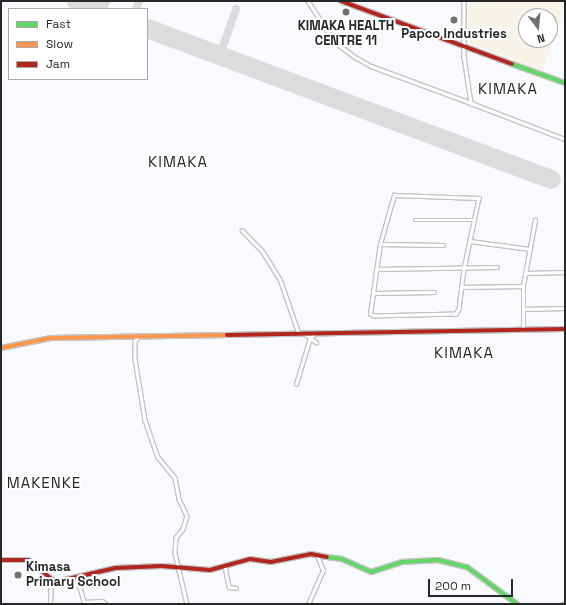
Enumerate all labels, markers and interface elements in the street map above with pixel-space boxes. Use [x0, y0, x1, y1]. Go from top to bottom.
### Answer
marker: KIMAKA HEALTH CENTRE 11 [340, 6, 352, 18]
legend [8, 8, 148, 80]
north arrow [518, 8, 558, 48]
marker: Papco Industries [449, 15, 459, 25]
text: Fast [46, 16, 71, 32]
place label: KIMAKA HEALTH CENTRE 11 [298, 19, 394, 50]
place label: Papco Industries [401, 26, 507, 42]
text: N [536, 31, 547, 46]
text: Slow [46, 36, 73, 52]
text: Jam [46, 56, 70, 72]
district label: KIMAKA [478, 80, 538, 98]
district label: KIMAKA [148, 153, 208, 171]
district label: KIMAKA [434, 344, 494, 362]
district label: MAKENKE [7, 474, 81, 492]
place label: Kimasa Primary School [26, 560, 120, 591]
marker: Kimasa Primary School [13, 570, 23, 580]
scale bar [430, 571, 515, 597]
text: 200 m [435, 578, 471, 594]

